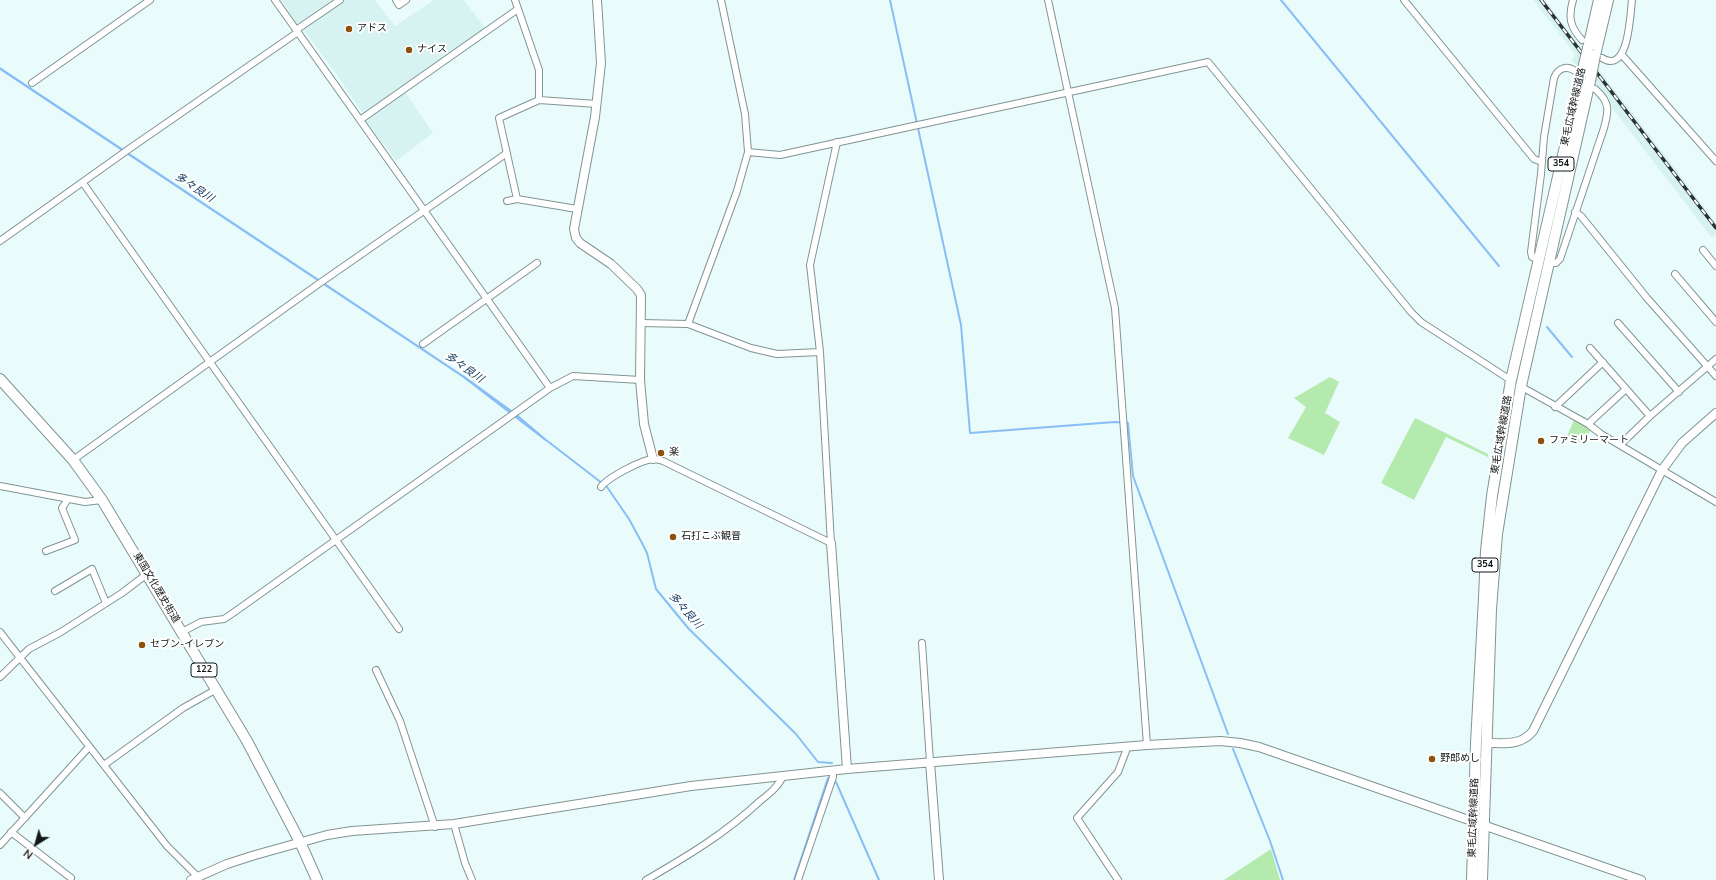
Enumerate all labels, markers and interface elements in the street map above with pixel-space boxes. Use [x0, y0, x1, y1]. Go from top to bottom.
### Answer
place label: アドス [357, 23, 387, 35]
marker: アドス [344, 24, 354, 34]
place label: ナイス [417, 44, 447, 56]
marker: ナイス [404, 45, 414, 55]
street label: 東毛広域幹線道路 [1559, 67, 1589, 147]
road number: 354 [1548, 157, 1574, 171]
water label: 多々良川 [172, 170, 216, 206]
water label: 多々良川 [442, 350, 486, 386]
street label: 東毛広域幹線道路 [1489, 395, 1515, 475]
place label: ファミリーマート [1549, 435, 1629, 447]
marker: ファミリーマート [1536, 436, 1546, 446]
place label: 楽 [669, 447, 679, 459]
marker: 楽 [656, 448, 666, 458]
place label: 石打こぶ観音 [681, 531, 741, 543]
marker: 石打こぶ観音 [668, 532, 678, 542]
street label: 東国文化歴史街道 [130, 551, 182, 625]
road number: 354 [1472, 558, 1498, 572]
water label: 多々良川 [666, 590, 704, 632]
place label: セブン-イレブン [150, 639, 224, 651]
marker: セブン-イレブン [137, 640, 147, 650]
road number: 122 [191, 663, 217, 677]
place label: 野郎めし [1440, 753, 1480, 765]
marker: 野郎めし [1427, 754, 1437, 764]
street label: 東毛広域幹線道路 [1467, 778, 1481, 858]
north arrow [16, 824, 56, 864]
text: N [21, 846, 36, 862]

